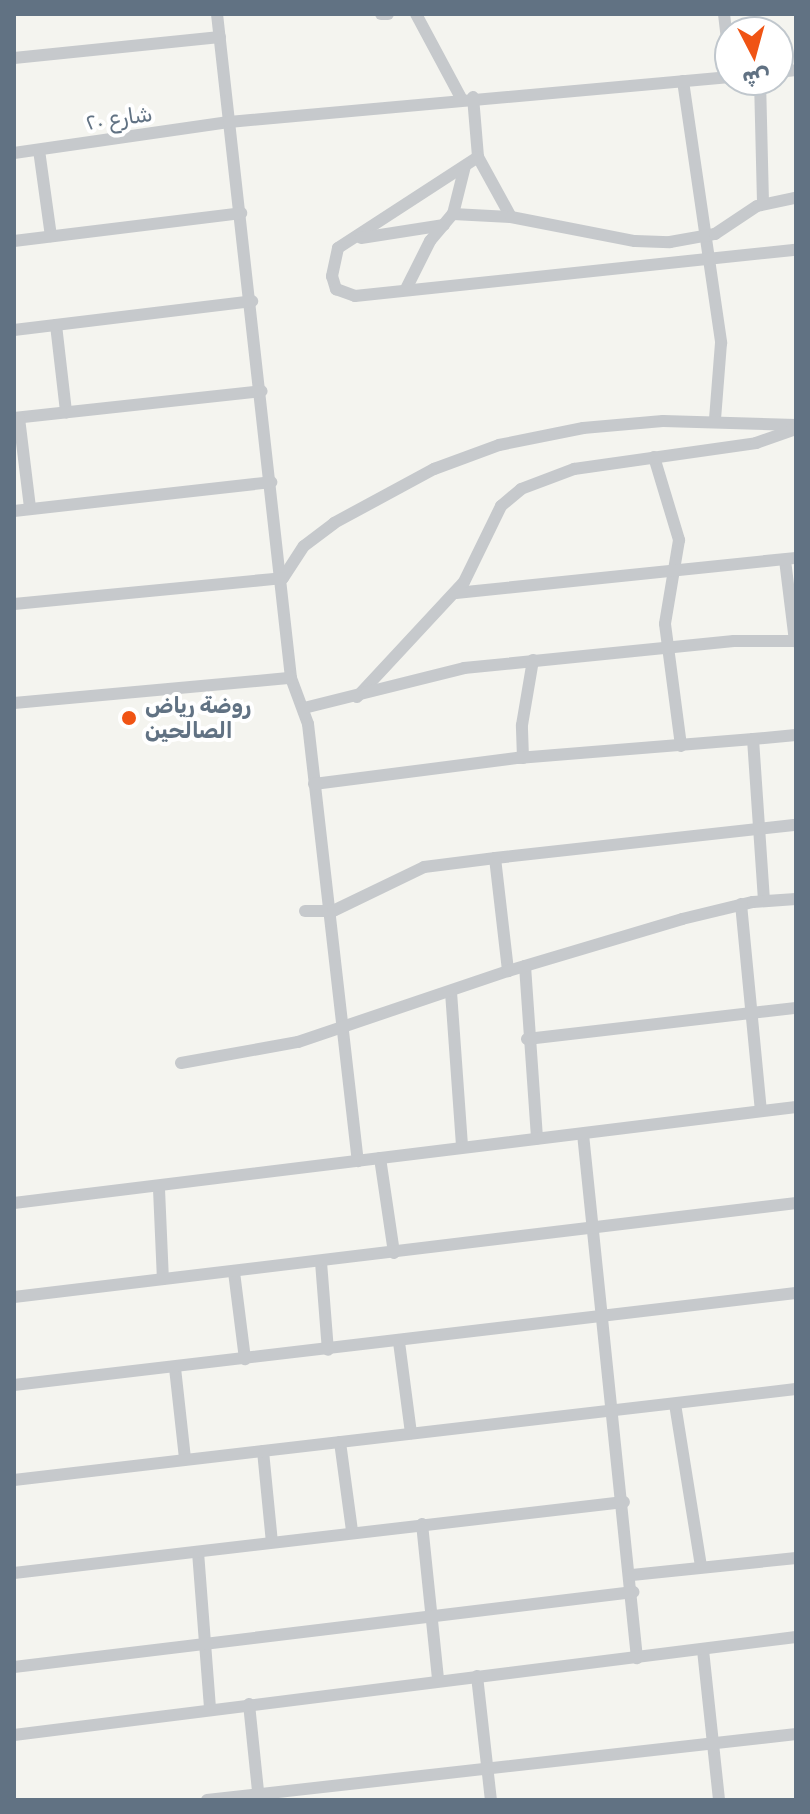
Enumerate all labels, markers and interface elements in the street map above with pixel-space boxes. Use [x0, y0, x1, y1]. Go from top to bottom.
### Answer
north arrow [714, 16, 794, 96]
text: ش [741, 63, 772, 93]
street label: شارع ٢٠ [84, 100, 154, 136]
place label: روضة رياض الصالحين [145, 692, 251, 744]
marker: روضة رياض الصالحين [120, 709, 138, 727]

